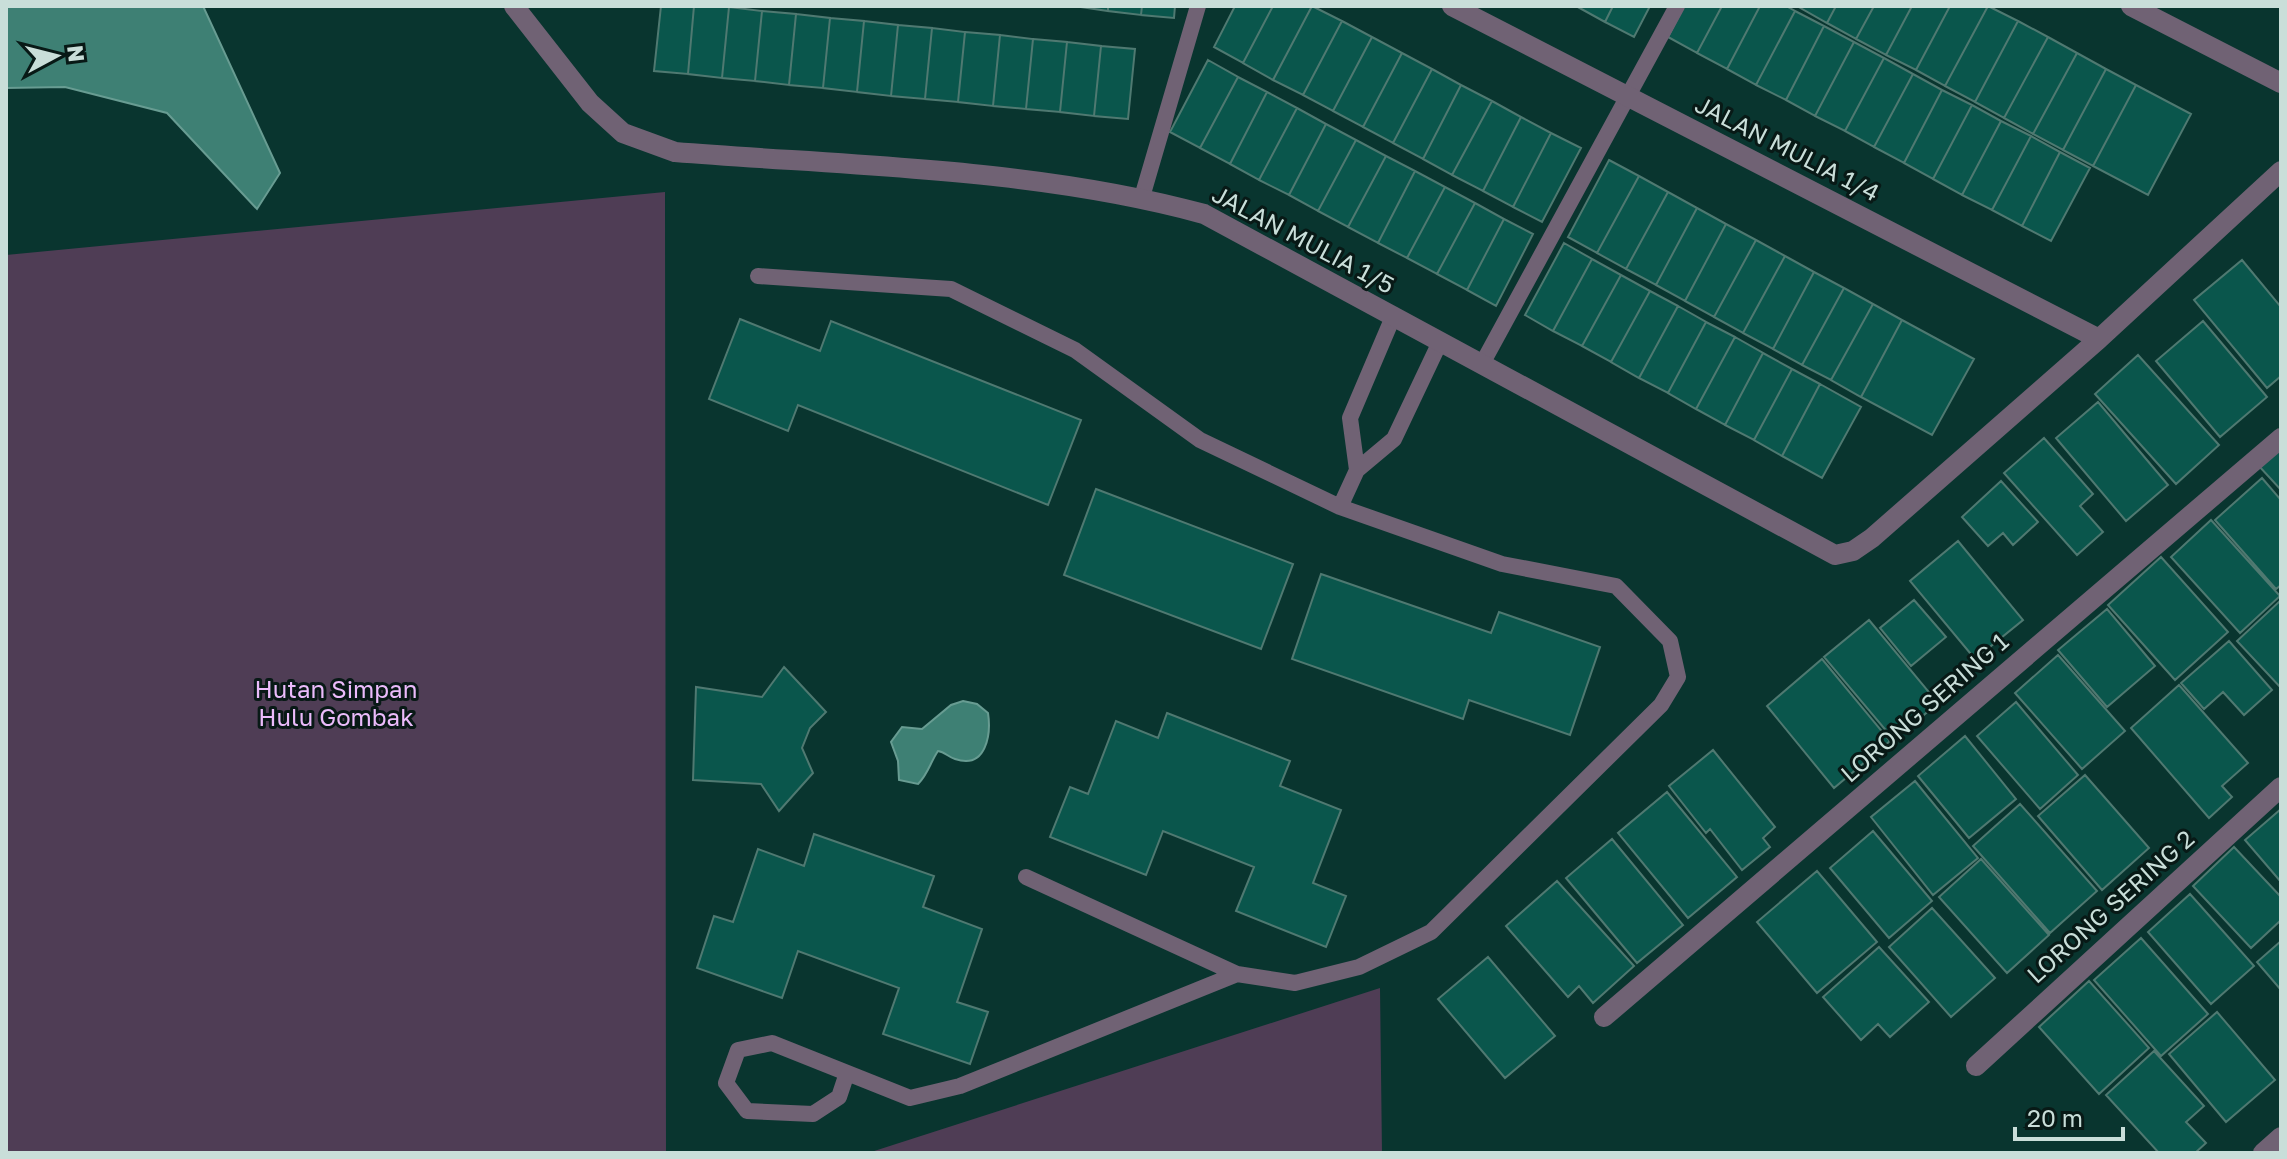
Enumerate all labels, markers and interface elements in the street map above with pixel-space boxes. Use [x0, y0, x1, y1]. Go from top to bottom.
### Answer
north arrow [16, 16, 96, 96]
text: N [62, 44, 91, 63]
street label: JALAN MULIA 1/4 [1691, 89, 1885, 207]
street label: JALAN MULIA 1/5 [1208, 178, 1400, 299]
street label: LORONG SERING 1 [1834, 626, 2014, 787]
park label: Hutan Simpan Hulu Gombak [255, 674, 417, 731]
street label: LORONG SERING 2 [2021, 823, 2199, 988]
scale bar [2015, 1091, 2123, 1141]
text: 20 m [2027, 1103, 2083, 1132]

